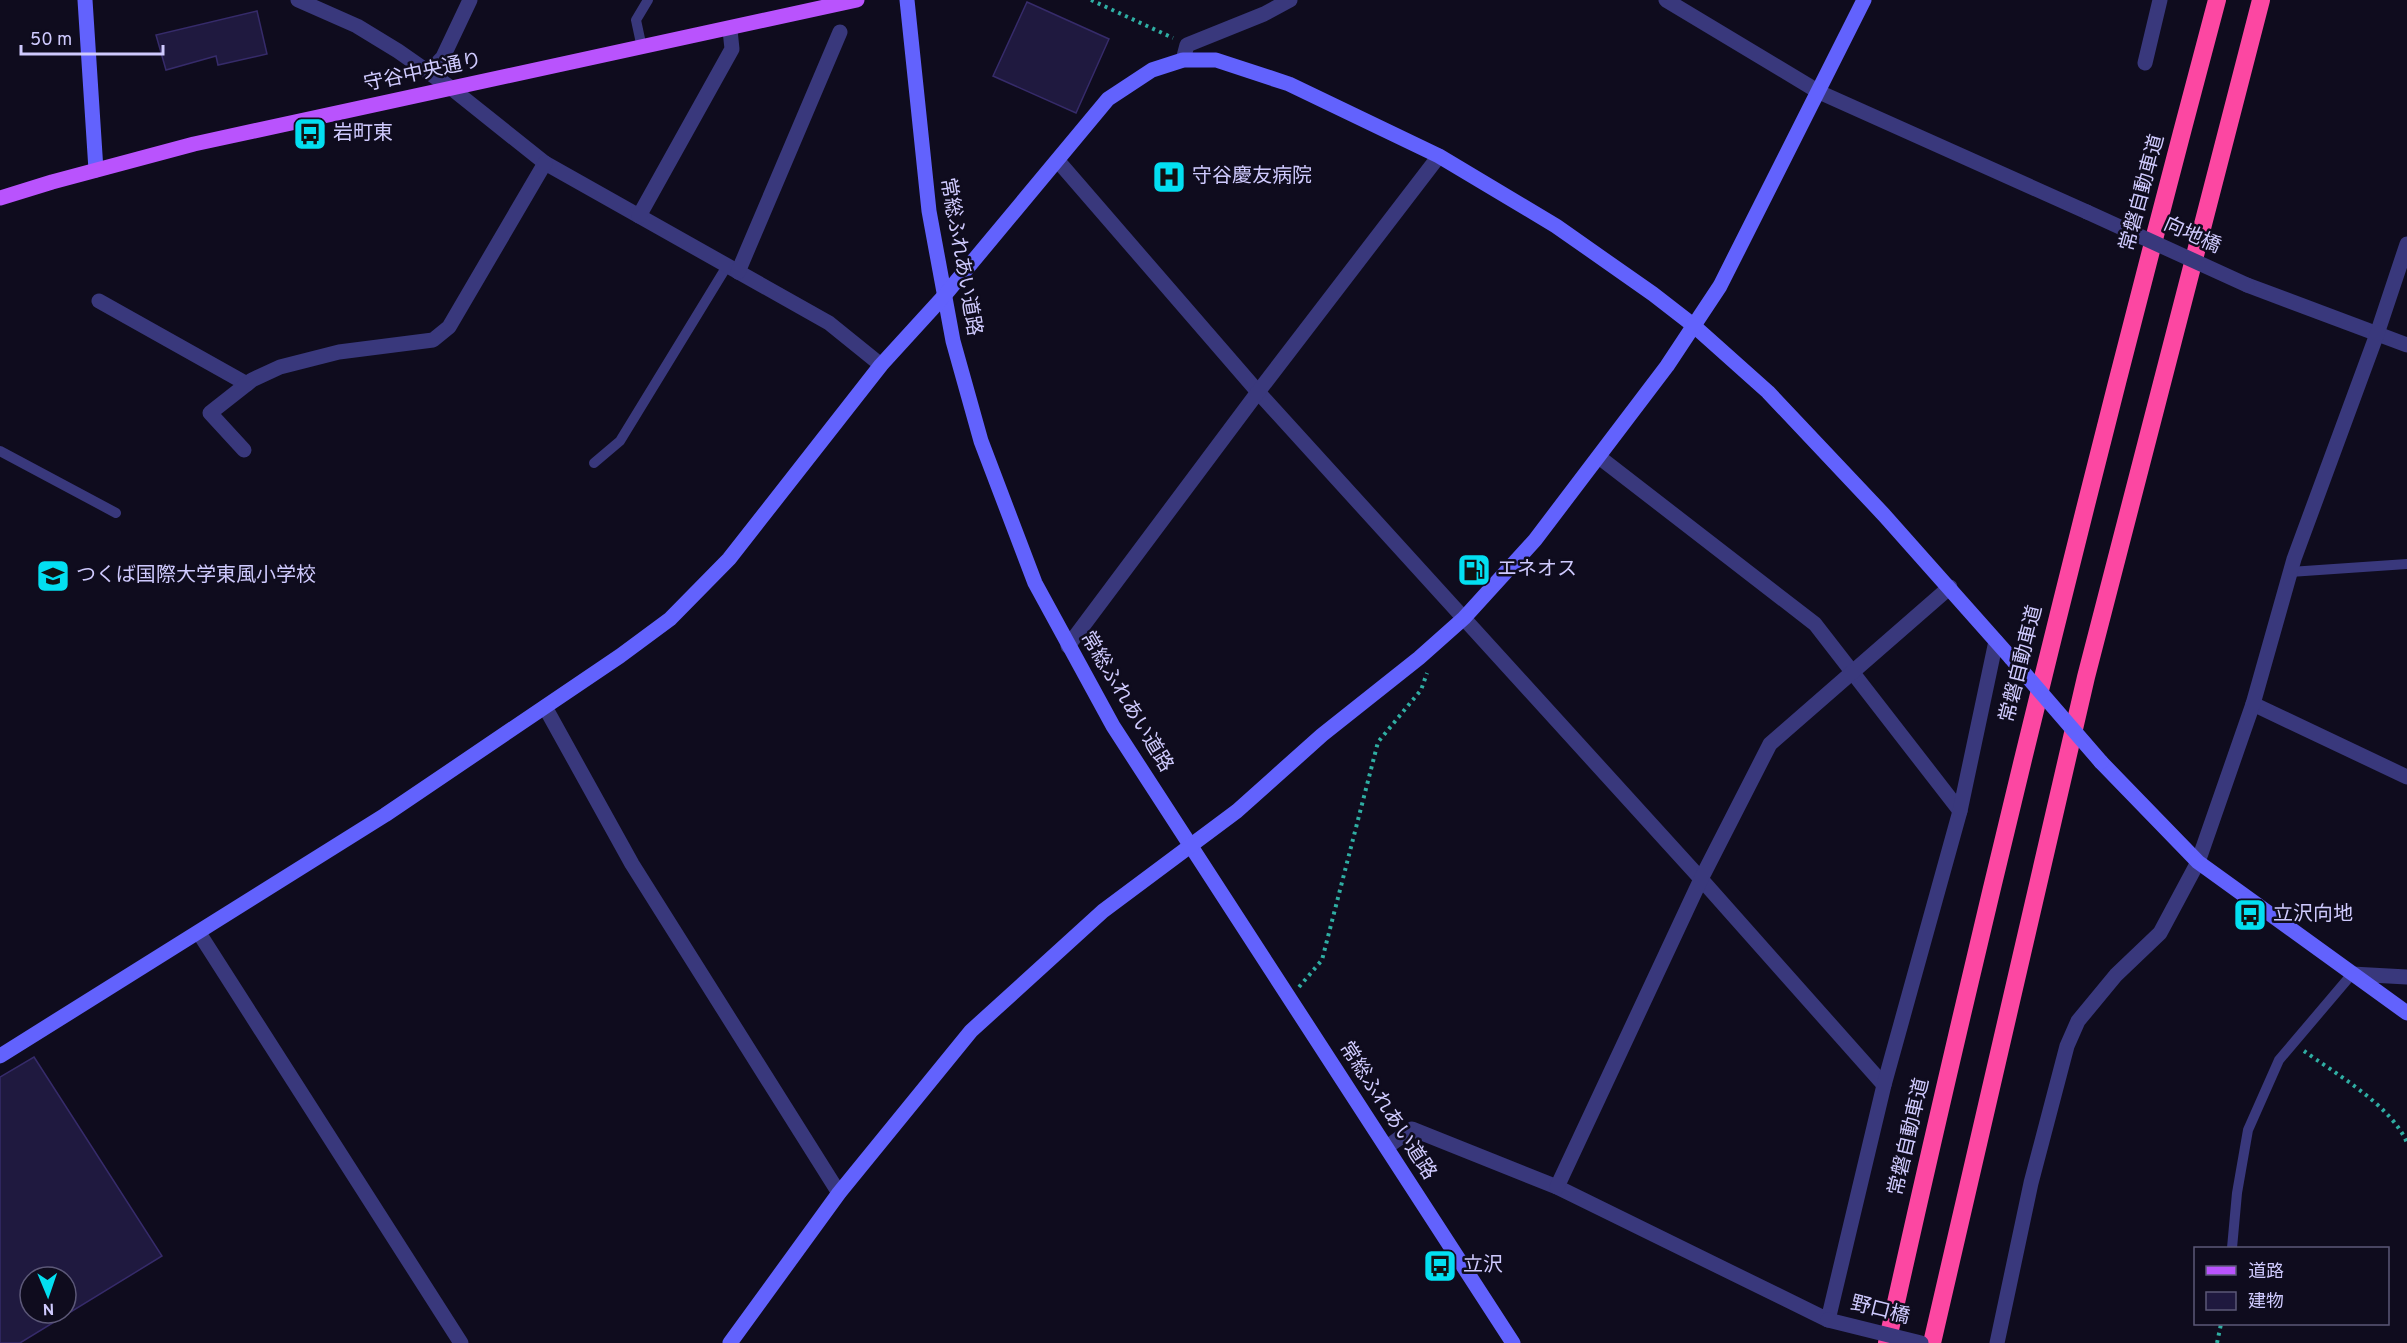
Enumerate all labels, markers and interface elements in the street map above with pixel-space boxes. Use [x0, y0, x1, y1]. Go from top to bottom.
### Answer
scale bar [21, 18, 164, 56]
text: 50 m [30, 29, 72, 52]
street label: 守谷中央通り [362, 48, 484, 98]
bus stop icon: 岩町東 [292, 116, 328, 152]
place label: 岩町東 [333, 121, 393, 147]
street label: 常磐自動車道 [2115, 132, 2171, 254]
hospital icon: 守谷慶友病院 [1151, 159, 1187, 195]
place label: 守谷慶友病院 [1192, 164, 1312, 190]
street label: 常総ふれあい道路 [933, 176, 987, 338]
street label: 向地橋 [2159, 212, 2225, 260]
fuel station icon: エネオス [1456, 552, 1492, 588]
place label: エネオス [1497, 557, 1577, 583]
school or university icon: つくば国際大学東風小学校 [35, 558, 71, 594]
place label: つくば国際大学東風小学校 [76, 563, 316, 589]
street label: 常磐自動車道 [1995, 603, 2049, 725]
street label: 常総ふれあい道路 [1074, 627, 1178, 777]
bus stop icon: 立沢向地 [2232, 897, 2268, 933]
place label: 立沢向地 [2273, 902, 2353, 928]
street label: 常総ふれあい道路 [1333, 1037, 1441, 1185]
street label: 常磐自動車道 [1884, 1076, 1936, 1198]
legend [2194, 1247, 2389, 1325]
bus stop icon: 立沢 [1422, 1248, 1458, 1284]
place label: 立沢 [1463, 1253, 1503, 1279]
text: 道路 [2248, 1261, 2284, 1284]
north arrow [18, 1265, 78, 1325]
street label: 野口橋 [1848, 1291, 1912, 1331]
text: 建物 [2248, 1291, 2284, 1314]
text: N [42, 1298, 55, 1318]

